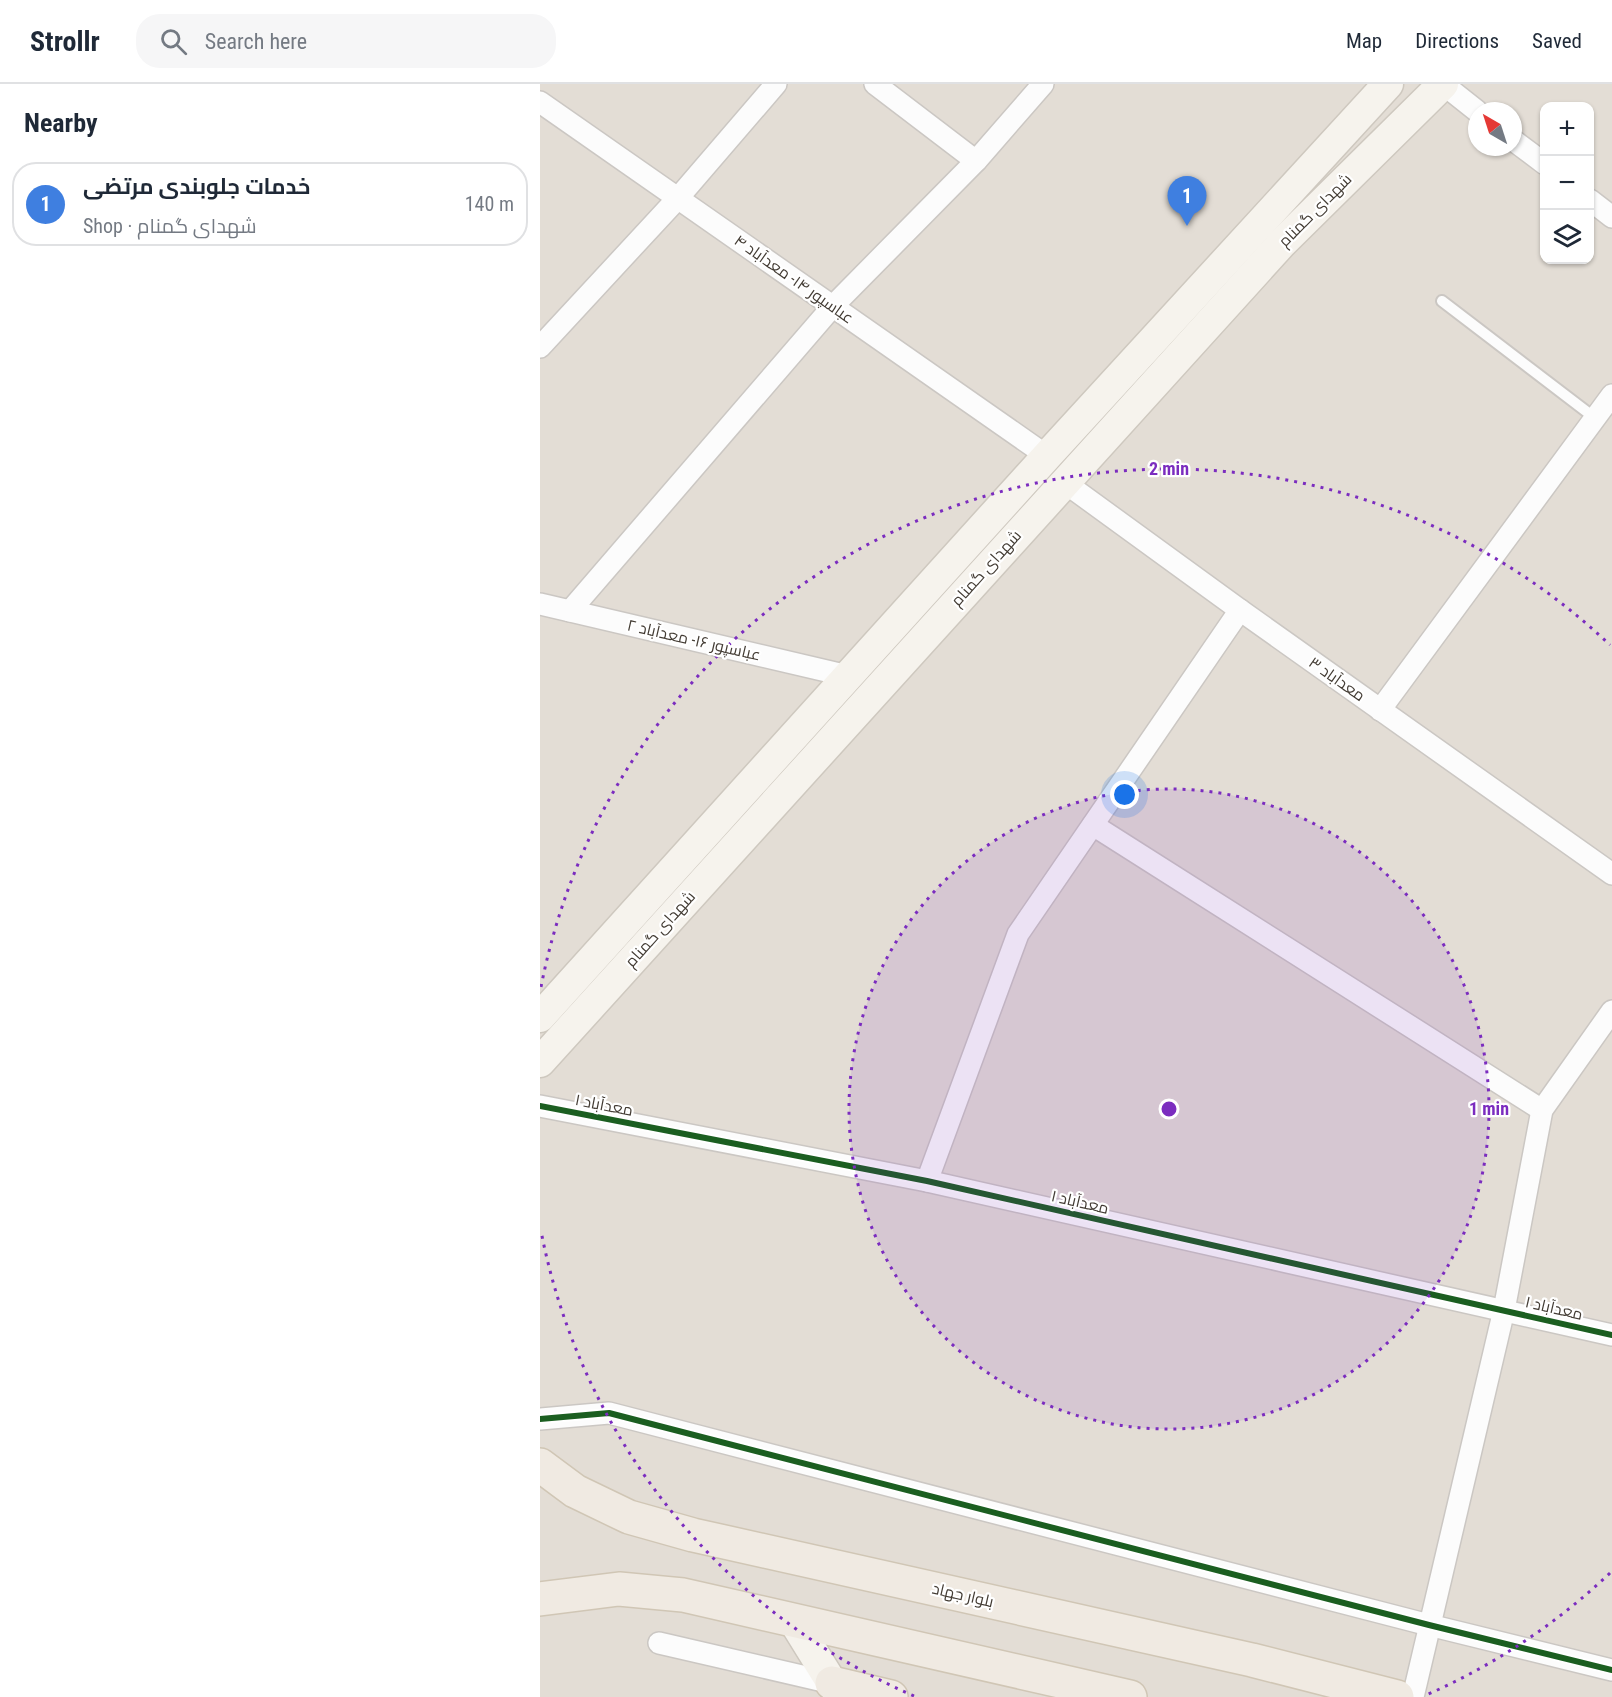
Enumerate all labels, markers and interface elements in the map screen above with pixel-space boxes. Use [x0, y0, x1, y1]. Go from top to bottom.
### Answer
search box [136, 14, 556, 68]
text: Strollr [30, 25, 100, 58]
icon: search [157, 25, 190, 58]
text: Search here [205, 29, 307, 54]
text: Map [1346, 29, 1382, 53]
text: Directions [1415, 29, 1499, 53]
text: Saved [1532, 29, 1582, 53]
north arrow [1468, 102, 1522, 156]
map controls [1540, 102, 1594, 264]
button: + [1540, 102, 1594, 156]
text: Nearby [24, 108, 98, 138]
button: − [1540, 156, 1594, 210]
street label: شهدای گمنام [1274, 169, 1357, 252]
text: خدمات جلوبندی مرتضی [83, 174, 310, 199]
pin: 1 [1168, 176, 1206, 226]
text: 1 [40, 192, 51, 216]
text: 140 m [465, 192, 514, 216]
button: layers [1540, 210, 1594, 264]
text: Shop · شهدای گمنام [83, 214, 257, 238]
street label: عباسپور ۱۴- معدآباد ۴ [730, 231, 857, 328]
text: 2 min [1149, 458, 1189, 479]
street label: شهدای گمنام [947, 526, 1027, 611]
street label: عباسپور ۱۶- معدآباد ۲ [625, 615, 763, 666]
street label: معدآباد ۳ [1305, 653, 1369, 705]
your location [1110, 780, 1139, 809]
street label: شهدای گمنام [621, 887, 701, 972]
street label: معدآباد ۱ [573, 1090, 635, 1120]
text: 1 min [1469, 1098, 1509, 1119]
centre of rings [1159, 1099, 1179, 1119]
street label: معدآباد ۱ [1049, 1186, 1111, 1218]
street label: معدآباد ۱ [1523, 1292, 1585, 1324]
street label: بلوار جهاد [930, 1579, 996, 1612]

